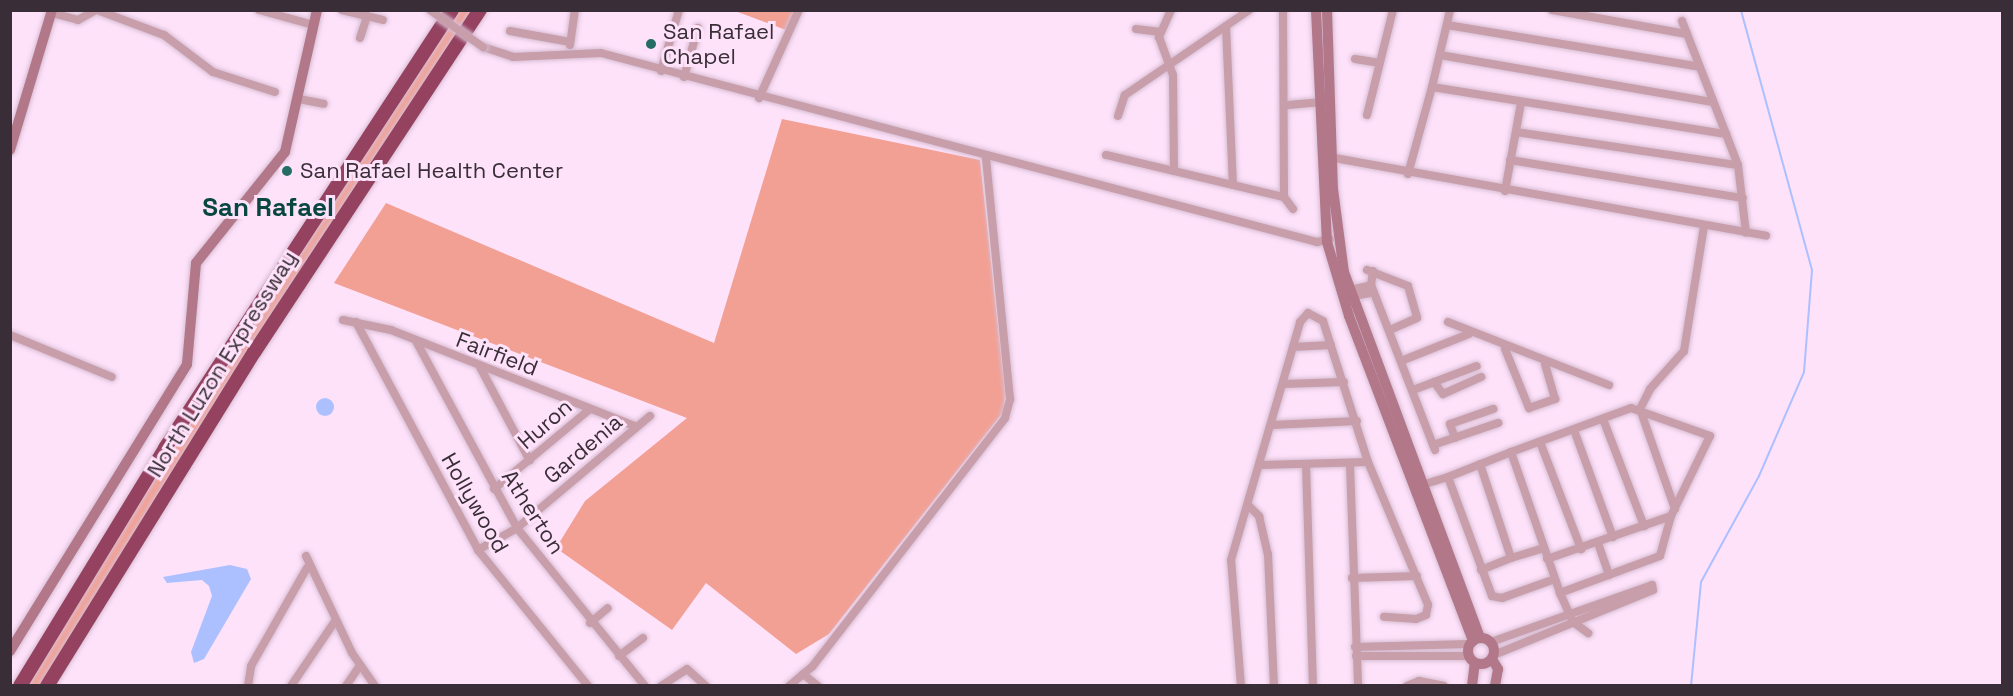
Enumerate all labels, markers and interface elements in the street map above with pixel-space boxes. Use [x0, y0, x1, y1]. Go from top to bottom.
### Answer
place label: San Rafael Chapel [663, 18, 774, 70]
marker: San Rafael Chapel [644, 37, 658, 51]
place label: San Rafael Health Center [300, 158, 563, 184]
marker: San Rafael Health Center [278, 162, 296, 180]
district label: San Rafael [202, 192, 334, 224]
street label: North Luzon Expressway [141, 246, 303, 482]
street label: Fairfield [452, 326, 542, 382]
street label: Huron [513, 393, 577, 455]
street label: Gardenia [539, 409, 627, 489]
street label: Hollywood [436, 448, 514, 558]
street label: Atherton [496, 465, 570, 559]

